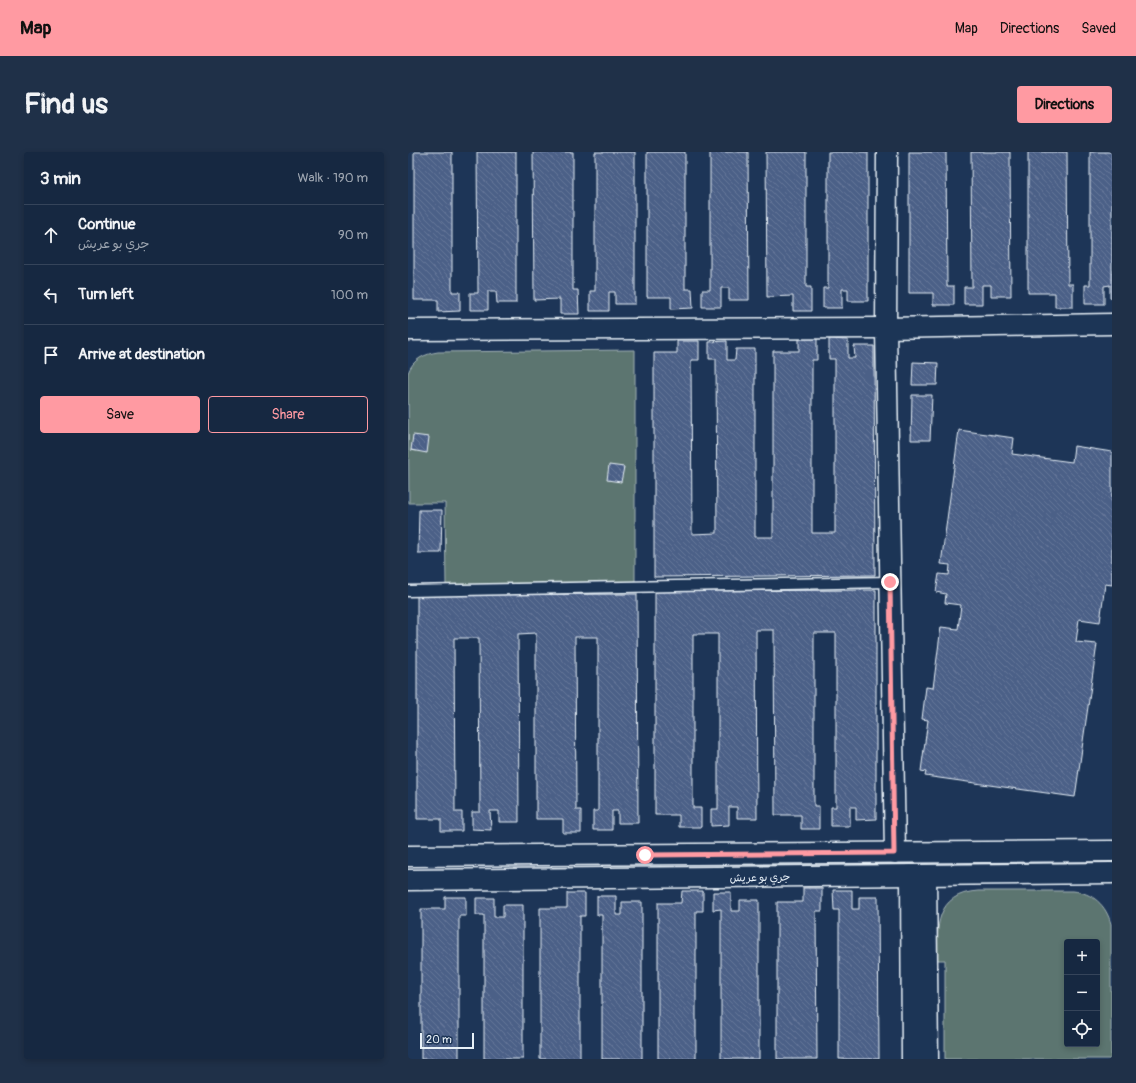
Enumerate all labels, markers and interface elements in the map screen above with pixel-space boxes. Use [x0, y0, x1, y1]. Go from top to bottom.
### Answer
text: Map [20, 16, 51, 40]
text: Map [955, 20, 978, 37]
text: Directions [1000, 20, 1059, 37]
text: Saved [1081, 20, 1116, 37]
button: Directions [1017, 86, 1112, 123]
text: Find us [24, 87, 108, 122]
text: 3 min [40, 168, 81, 189]
text: Walk · 190 m [297, 170, 368, 186]
text: Continue [78, 215, 136, 234]
icon: ahead [40, 224, 62, 246]
text: 90 m [338, 227, 368, 243]
text: جري بو عريش [78, 236, 149, 252]
icon: left [40, 284, 62, 306]
text: Turn left [78, 285, 134, 304]
text: 100 m [331, 287, 368, 303]
icon: arrive [40, 344, 62, 366]
text: Arrive at destination [78, 345, 205, 364]
button: Save [40, 396, 200, 433]
button: Share [208, 396, 368, 433]
route end [881, 573, 899, 591]
route start [636, 846, 654, 864]
street label: جري بو عريش [730, 870, 790, 887]
map controls [1064, 939, 1100, 1047]
button: + [1064, 939, 1100, 975]
button: − [1064, 975, 1100, 1011]
button: locate [1064, 1011, 1100, 1047]
scale bar [420, 1031, 474, 1050]
text: 20 m [426, 1033, 452, 1046]

